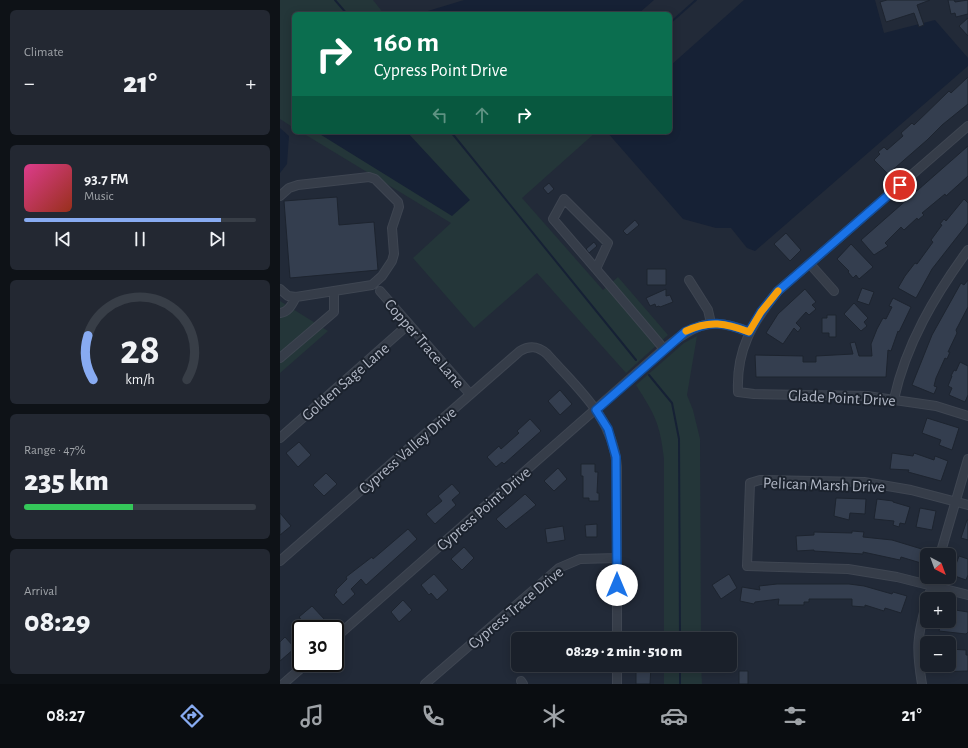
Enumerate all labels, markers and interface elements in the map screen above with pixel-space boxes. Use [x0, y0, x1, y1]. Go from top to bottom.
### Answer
icon: right [308, 28, 360, 80]
text: 160 m [374, 29, 439, 57]
text: Climate [24, 46, 63, 59]
text: Cypress Point Drive [374, 62, 507, 80]
text: 21° [123, 68, 157, 98]
text: − [24, 72, 35, 94]
text: + [245, 72, 256, 94]
icon: left [429, 104, 451, 126]
icon: ahead [471, 104, 493, 126]
icon: right [513, 104, 535, 126]
pin [883, 168, 917, 202]
text: 93.7 FM [84, 172, 129, 187]
icon: arrive [889, 174, 911, 196]
text: Music [84, 190, 114, 203]
icon: previous [52, 228, 74, 250]
icon: pause [129, 228, 151, 250]
icon: next [206, 228, 228, 250]
street label: Copper Trace Lane [381, 296, 467, 391]
text: 28 [120, 330, 160, 371]
street label: Golden Sage Lane [299, 340, 392, 424]
text: km/h [125, 373, 155, 387]
street label: Glade Point Drive [788, 387, 896, 409]
street label: Cypress Valley Drive [356, 404, 460, 498]
text: Range · 47% [24, 444, 86, 457]
street label: Cypress Point Drive [434, 464, 534, 554]
text: 235 km [24, 466, 109, 496]
street label: Pelican Marsh Drive [763, 475, 885, 495]
north arrow [920, 548, 956, 584]
map controls [920, 548, 956, 672]
street label: Cypress Trace Drive [465, 564, 567, 653]
position arrow [596, 564, 638, 606]
text: Arrival [24, 585, 57, 598]
button: + [920, 592, 956, 628]
text: 08:29 [24, 607, 90, 637]
speed limit sign: 30 [292, 620, 344, 672]
button: − [920, 636, 956, 672]
text: 08:29 · 2 min · 510 m [566, 644, 682, 659]
icon: directions [178, 702, 206, 730]
icon: music [298, 702, 326, 730]
icon: phone [419, 702, 447, 730]
icon: climate [540, 702, 568, 730]
icon: car [660, 702, 688, 730]
icon: filters [781, 702, 809, 730]
text: 08:27 [46, 707, 85, 725]
text: 21° [901, 707, 922, 725]

